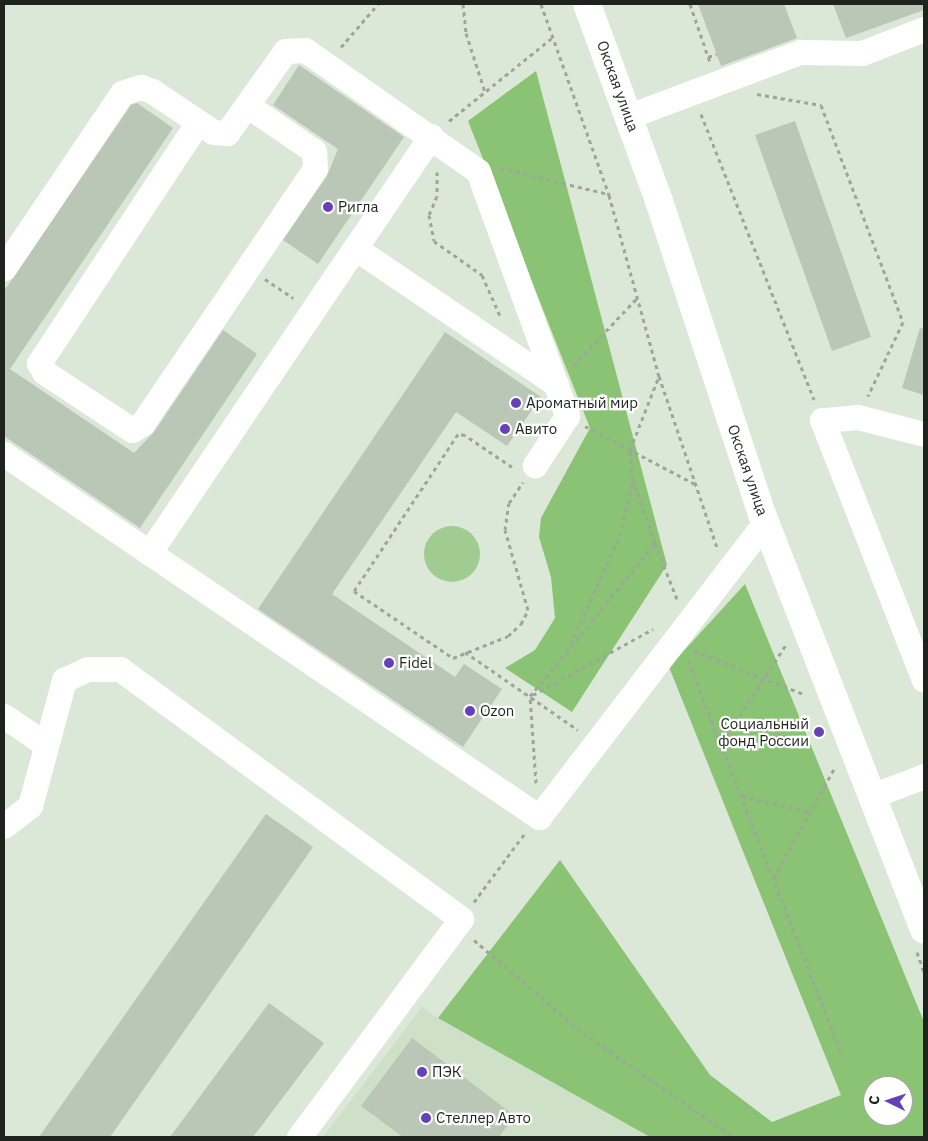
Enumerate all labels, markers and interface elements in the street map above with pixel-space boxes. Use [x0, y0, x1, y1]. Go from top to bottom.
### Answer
street label: Окская улица [593, 38, 643, 134]
place label: Ригла [338, 198, 378, 216]
marker: Ригла [322, 201, 334, 213]
place label: Ароматный мир [526, 394, 638, 412]
marker: Ароматный мир [510, 397, 522, 409]
place label: Авито [515, 420, 557, 438]
street label: Окская улица [724, 422, 772, 518]
marker: Авито [499, 423, 511, 435]
place label: Fidel [399, 654, 432, 672]
marker: Fidel [383, 657, 395, 669]
place label: Ozon [480, 702, 514, 720]
marker: Ozon [464, 705, 476, 717]
place label: Социальный фонд России [718, 714, 809, 749]
marker: Социальный фонд России [813, 726, 825, 738]
place label: ПЭК [432, 1063, 462, 1081]
marker: ПЭК [416, 1066, 428, 1078]
north arrow [863, 1076, 913, 1126]
text: С [865, 1095, 883, 1105]
place label: Стеллер Авто [436, 1109, 531, 1127]
marker: Стеллер Авто [420, 1112, 432, 1124]

